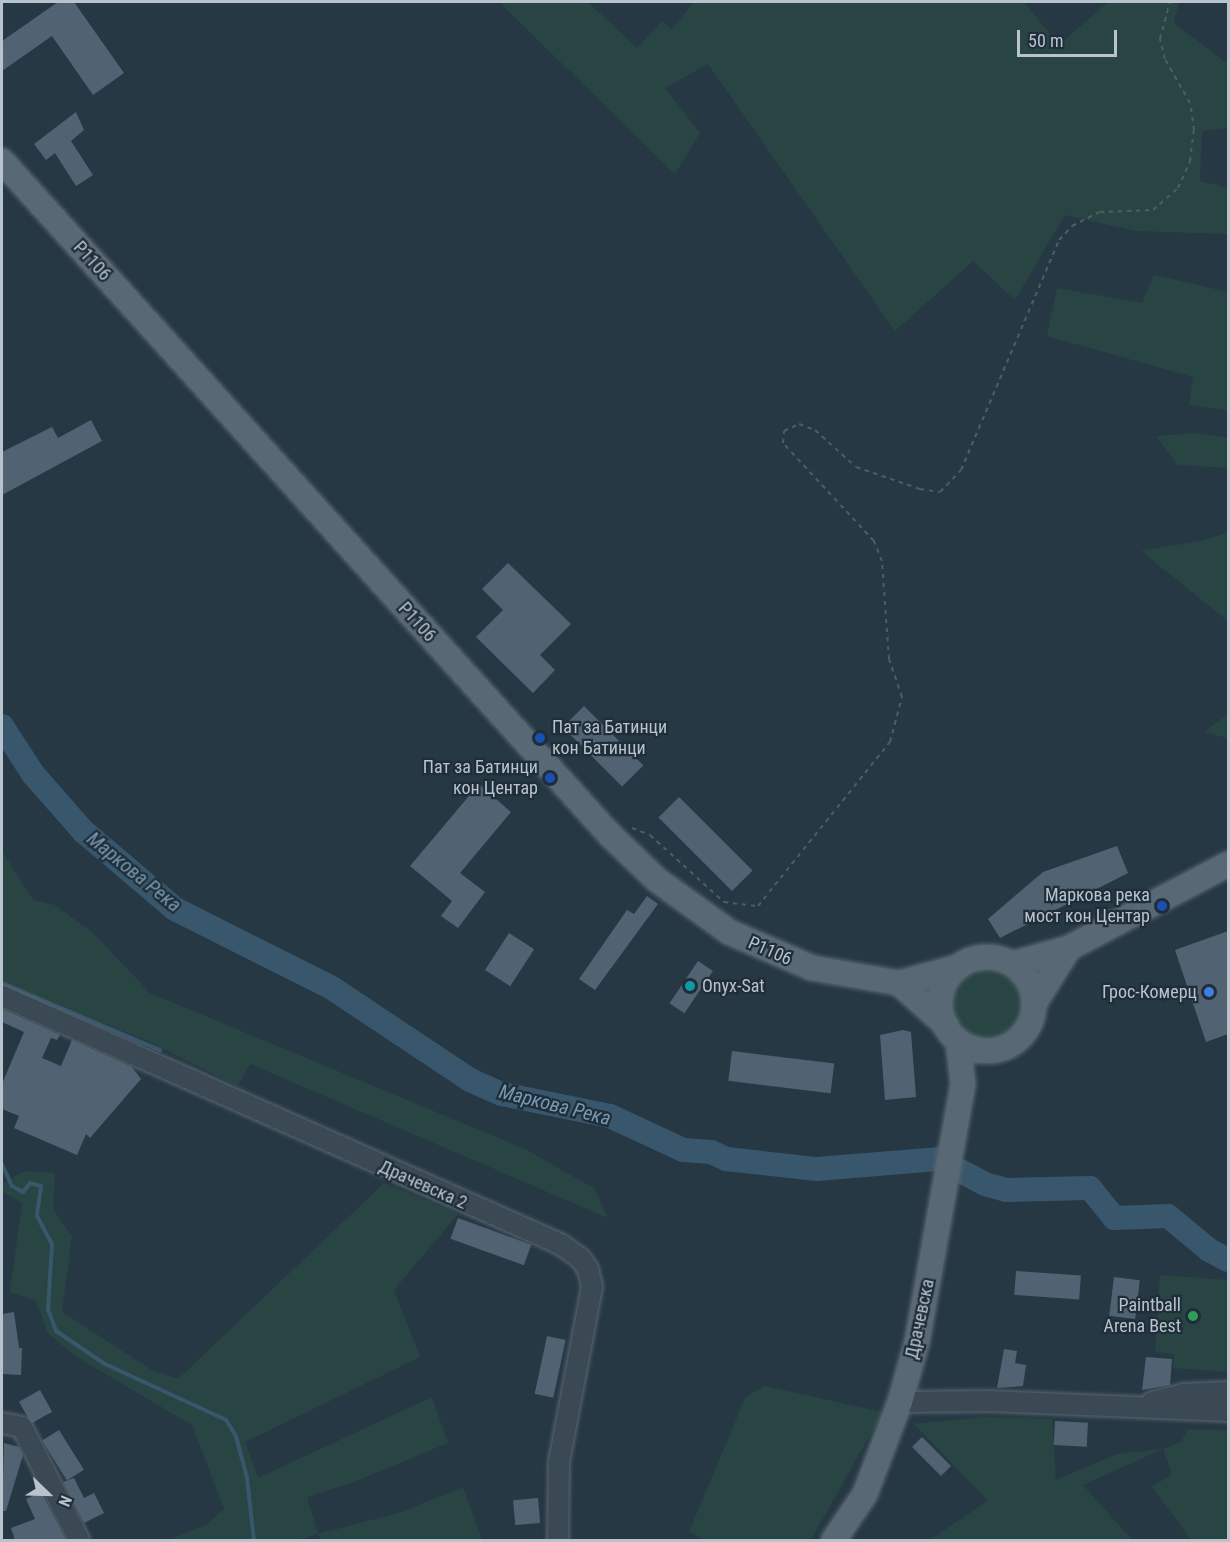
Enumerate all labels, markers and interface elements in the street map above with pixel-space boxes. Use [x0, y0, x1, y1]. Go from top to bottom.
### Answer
scale bar [1020, 18, 1120, 56]
text: 50 m [1028, 30, 1063, 51]
street label: P1106 [69, 237, 115, 285]
street label: P1106 [394, 598, 440, 646]
place label: Пат за Батинци кон Батинци [552, 717, 667, 760]
marker: Пат за Батинци кон Батинци [533, 731, 547, 745]
place label: Пат за Батинци кон Центар [423, 757, 538, 800]
marker: Пат за Батинци кон Центар [543, 771, 557, 785]
water label: Маркова Река [82, 827, 186, 917]
place label: Маркова река мост кон Центар [1024, 885, 1150, 928]
marker: Маркова река мост кон Центар [1155, 899, 1169, 913]
street label: P1106 [745, 932, 795, 970]
place label: Onyx-Sat [702, 975, 765, 997]
marker: Onyx-Sat [683, 979, 697, 993]
place label: Грос-Комерц [1102, 981, 1197, 1003]
marker: Грос-Комерц [1202, 985, 1216, 999]
water label: Маркова Река [497, 1080, 613, 1130]
street label: Драчевска 2 [376, 1156, 470, 1214]
street label: Драчевска [901, 1277, 939, 1361]
place label: Paintball Arena Best [1104, 1295, 1181, 1338]
marker: Paintball Arena Best [1186, 1309, 1200, 1323]
north arrow [18, 1464, 78, 1524]
text: N [54, 1493, 76, 1509]

